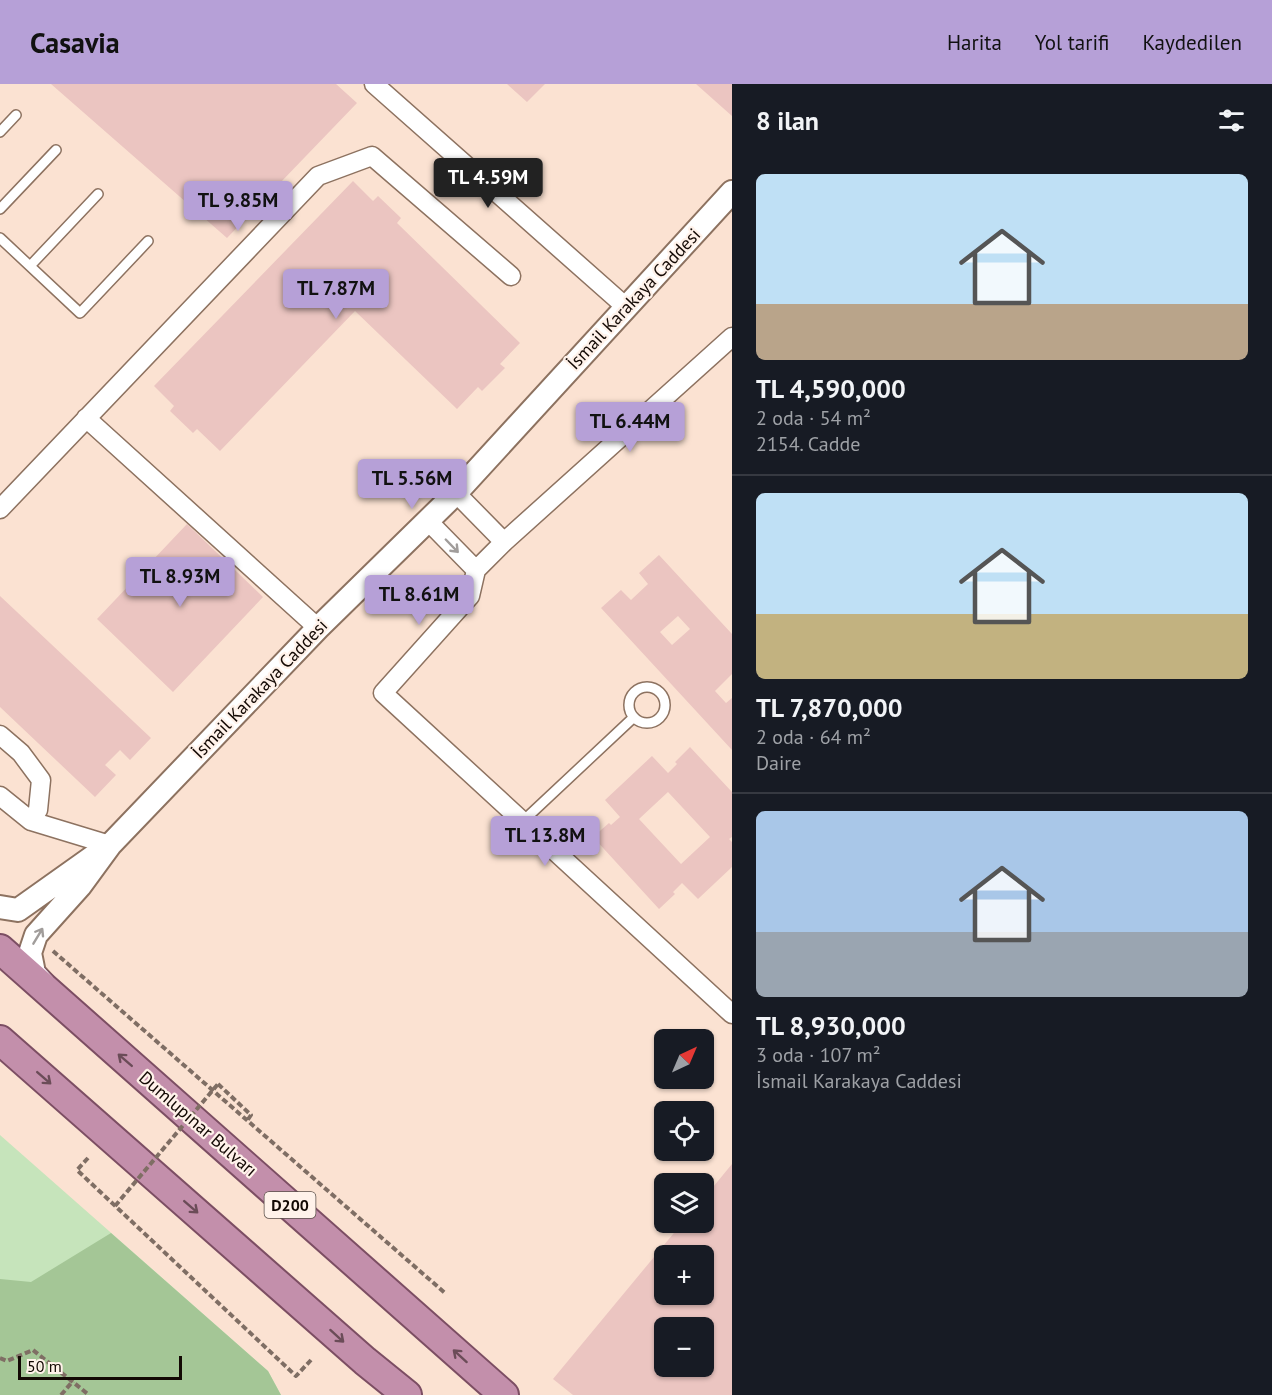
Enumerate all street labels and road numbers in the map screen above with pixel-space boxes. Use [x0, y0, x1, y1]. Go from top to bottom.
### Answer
street label: İsmail Karakaya Caddesi [562, 223, 705, 374]
street label: İsmail Karakaya Caddesi [187, 614, 332, 763]
street label: Dumlupınar Bulvarı [134, 1066, 262, 1181]
road number: D200 [264, 1192, 316, 1218]

